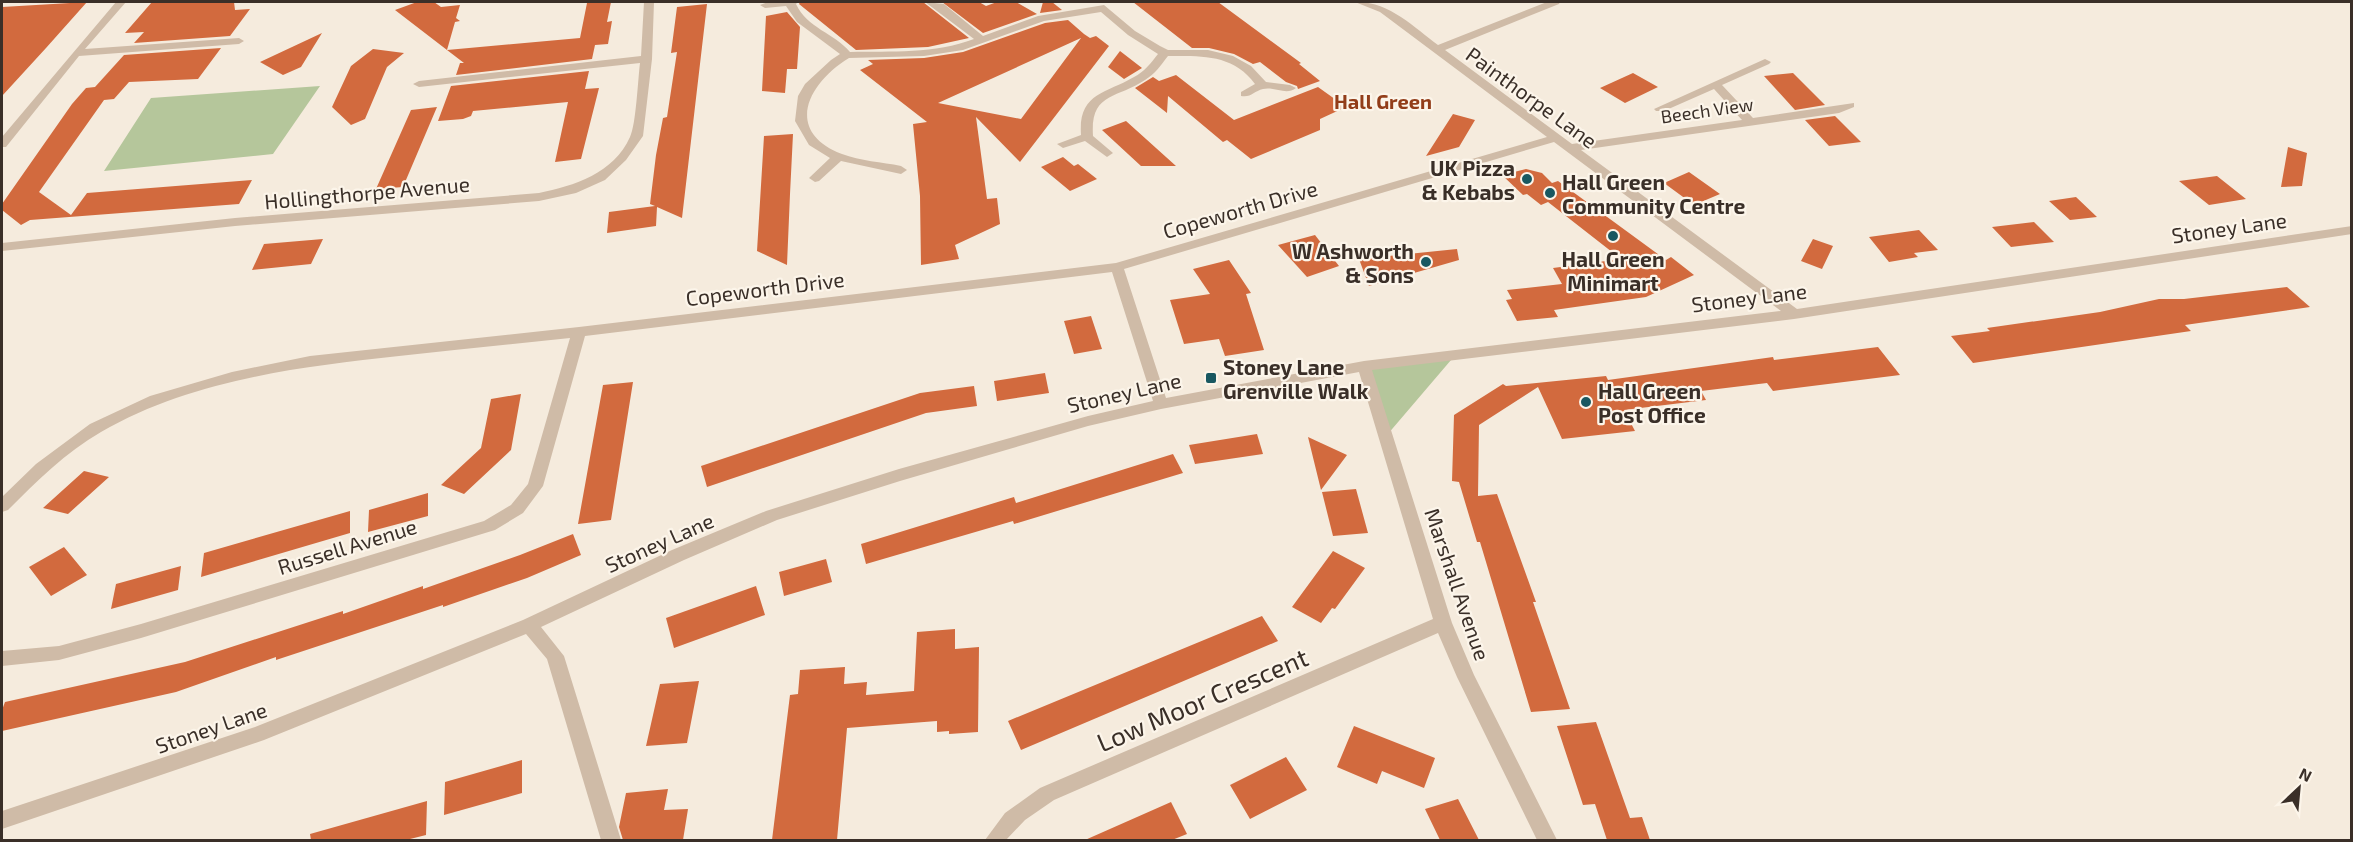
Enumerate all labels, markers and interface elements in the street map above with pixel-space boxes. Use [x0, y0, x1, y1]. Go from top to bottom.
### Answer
street label: Painthorpe Lane [1462, 41, 1602, 153]
district label: Hall Green [1334, 89, 1432, 113]
street label: Beech View [1659, 93, 1755, 127]
place label: UK Pizza & Kebabs [1422, 155, 1515, 204]
place label: Hall Green Community Centre [1562, 169, 1745, 219]
street label: Hollingthorpe Avenue [263, 171, 471, 213]
marker: UK Pizza & Kebabs [1520, 172, 1534, 186]
street label: Copeworth Drive [1160, 175, 1320, 243]
marker: Hall Green Community Centre [1543, 186, 1557, 200]
street label: Stoney Lane [2170, 207, 2288, 247]
marker: Hall Green Minimart [1606, 229, 1620, 243]
place label: W Ashworth & Sons [1292, 238, 1414, 287]
place label: Hall Green Minimart [1561, 246, 1665, 295]
marker: W Ashworth & Sons [1419, 255, 1433, 269]
street label: Copeworth Drive [684, 266, 846, 310]
street label: Stoney Lane [1690, 278, 1808, 316]
place label: Stoney Lane Grenville Walk [1223, 354, 1369, 403]
street label: Stoney Lane [1065, 367, 1183, 417]
marker: Stoney Lane Grenville Walk [1204, 371, 1218, 385]
place label: Hall Green Post Office [1598, 378, 1706, 427]
marker: Hall Green Post Office [1579, 395, 1593, 409]
street label: Marshall Avenue [1420, 505, 1496, 663]
street label: Stoney Lane [601, 507, 717, 577]
street label: Russell Avenue [274, 513, 420, 579]
street label: Low Moor Crescent [1092, 640, 1312, 757]
street label: Stoney Lane [152, 696, 270, 758]
north arrow [2269, 758, 2329, 818]
text: N [2296, 763, 2315, 785]

